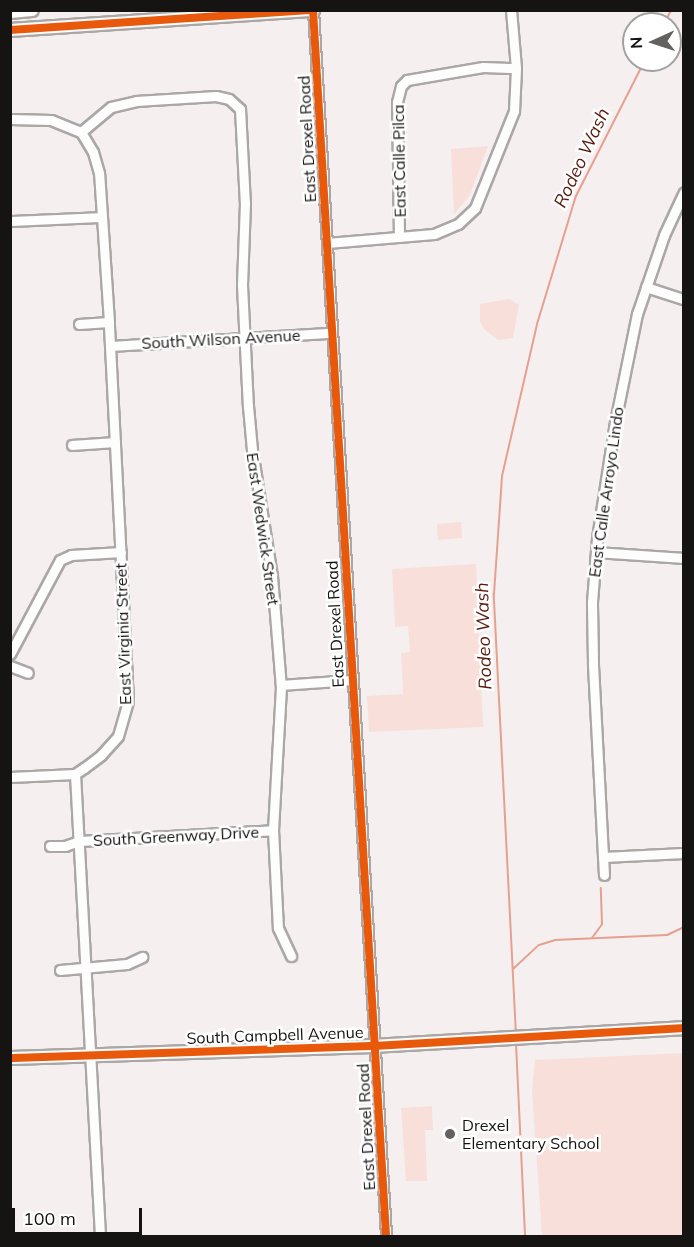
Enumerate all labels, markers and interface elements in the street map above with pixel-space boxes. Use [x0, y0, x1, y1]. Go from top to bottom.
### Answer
north arrow [622, 12, 682, 72]
text: N [626, 36, 646, 49]
street label: East Drexel Road [294, 75, 320, 203]
street label: East Calle Pilca [388, 104, 410, 218]
water label: Rodeo Wash [550, 105, 614, 211]
street label: South Wilson Avenue [141, 325, 301, 353]
street label: East Calle Arroyo Lindo [585, 406, 627, 578]
street label: East Wedwick Street [243, 451, 283, 607]
street label: East Drexel Road [322, 560, 348, 688]
street label: East Virginia Street [111, 563, 135, 705]
water label: Rodeo Wash [471, 582, 497, 690]
street label: South Greenway Drive [93, 822, 259, 850]
street label: South Campbell Avenue [186, 1022, 364, 1048]
street label: East Drexel Road [353, 1063, 379, 1191]
place label: Drexel Elementary School [462, 1115, 600, 1153]
marker: Drexel Elementary School [443, 1127, 457, 1141]
scale bar [15, 1196, 146, 1234]
text: 100 m [23, 1207, 76, 1230]

